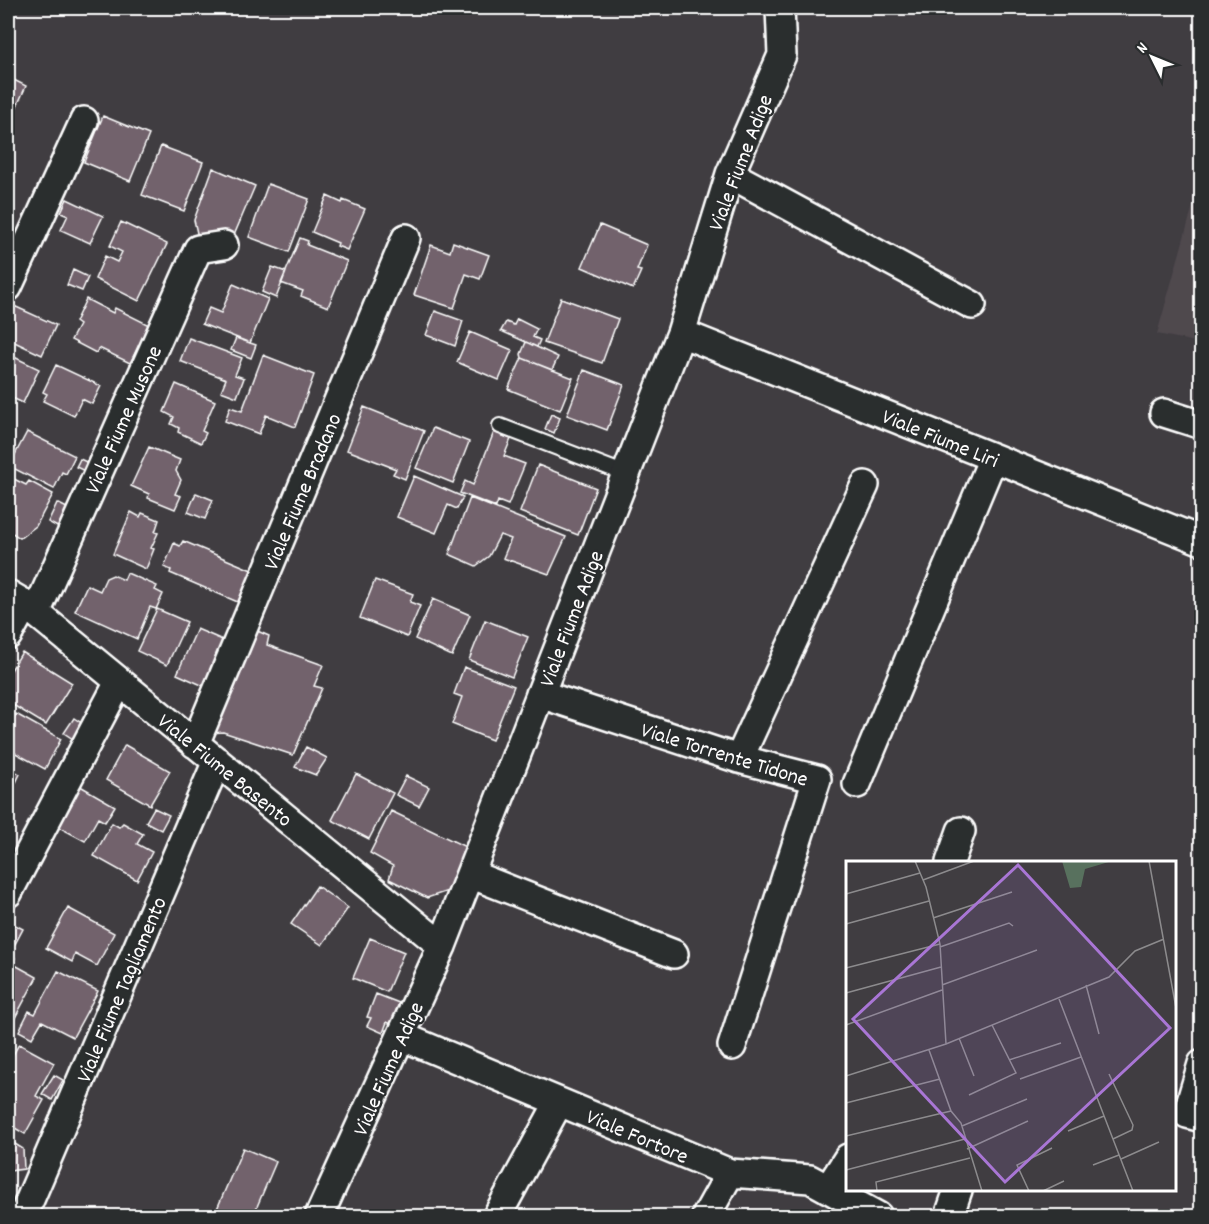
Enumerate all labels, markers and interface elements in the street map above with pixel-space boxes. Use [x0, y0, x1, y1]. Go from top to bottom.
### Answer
north arrow [1122, 27, 1182, 87]
text: N [1132, 38, 1154, 59]
street label: Viale Fiume Adige [702, 91, 782, 236]
street label: Viale Fiume Musone [79, 341, 172, 499]
street label: Viale Fiume Liri [877, 403, 1003, 478]
street label: Viale Fiume Bradano [257, 409, 351, 576]
street label: Viale Fiume Adige [533, 547, 613, 692]
street label: Viale Fiume Basento [150, 708, 298, 836]
street label: Viale Torrente Tidone [637, 716, 811, 797]
inset map [846, 861, 1176, 1191]
street label: Viale Fiume Tagliamento [70, 893, 176, 1088]
street label: Viale Fiume Adige [347, 997, 434, 1141]
street label: Viale Fortore [581, 1103, 693, 1174]

